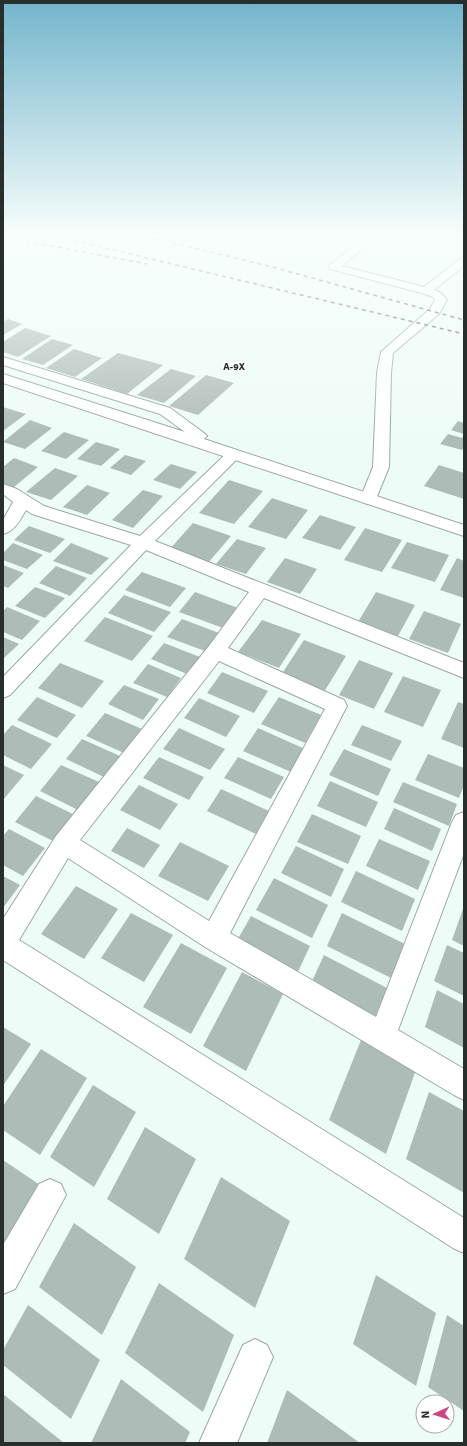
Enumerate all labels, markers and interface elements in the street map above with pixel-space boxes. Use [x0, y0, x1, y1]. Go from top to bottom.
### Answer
district label: A-9X [223, 361, 246, 373]
north arrow [415, 1394, 455, 1434]
text: N [419, 1410, 432, 1419]

